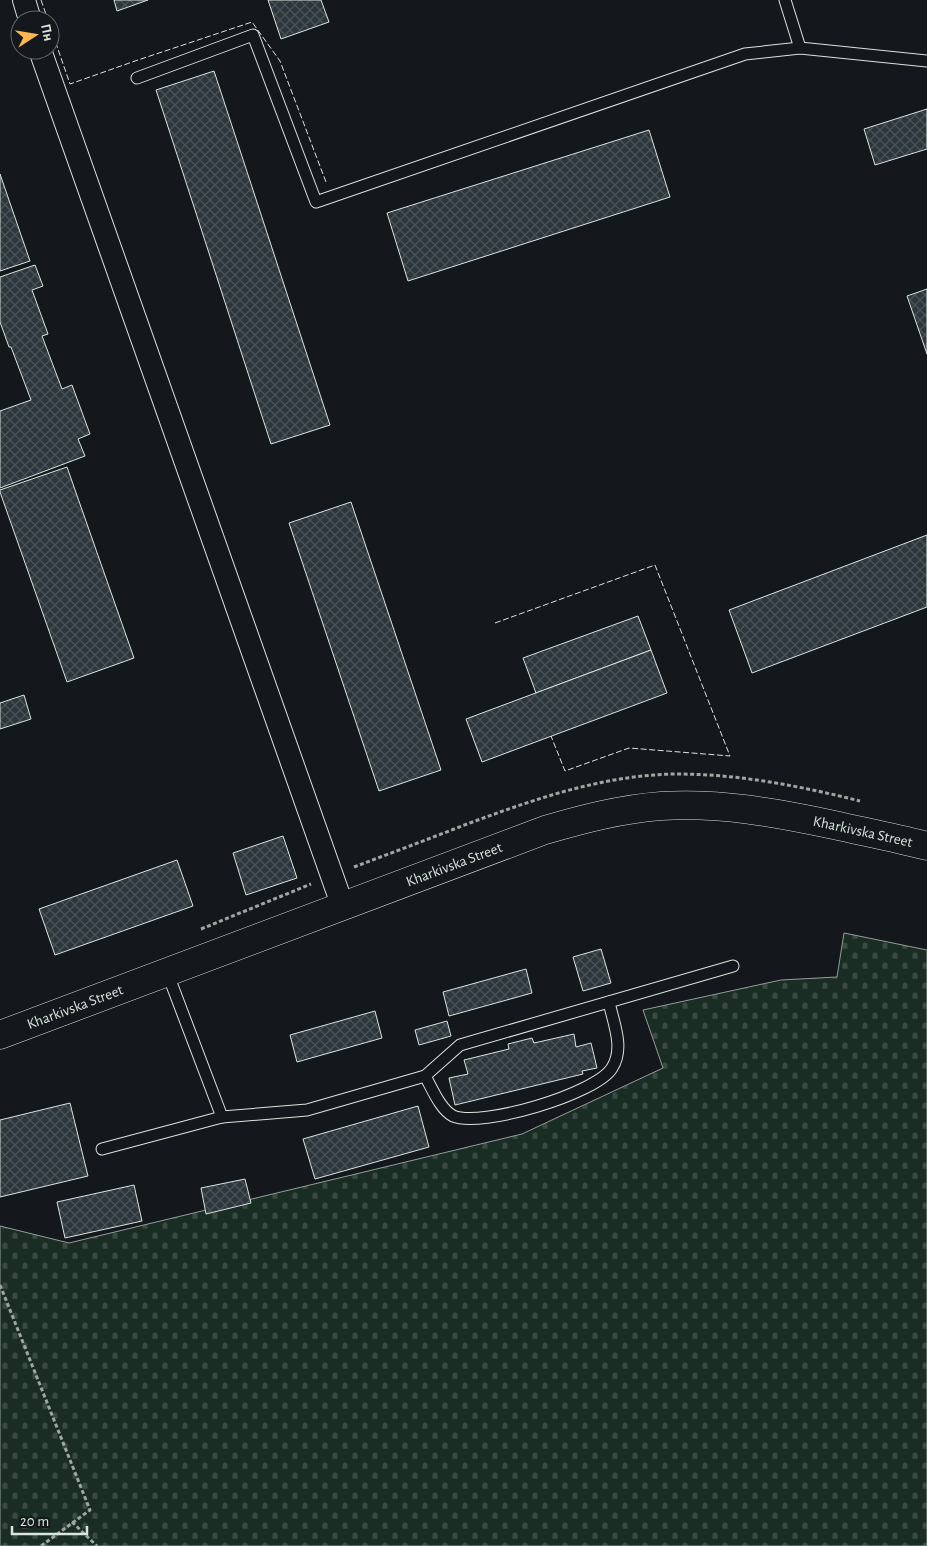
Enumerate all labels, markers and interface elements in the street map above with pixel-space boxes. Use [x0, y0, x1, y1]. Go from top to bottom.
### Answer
north arrow [10, 10, 60, 60]
text: Пн [38, 23, 55, 42]
street label: Kharkivska Street [812, 814, 914, 850]
street label: Kharkivska Street [404, 840, 504, 890]
street label: Kharkivska Street [25, 982, 125, 1032]
scale bar [12, 1504, 88, 1536]
text: 20 m [20, 1514, 49, 1529]

